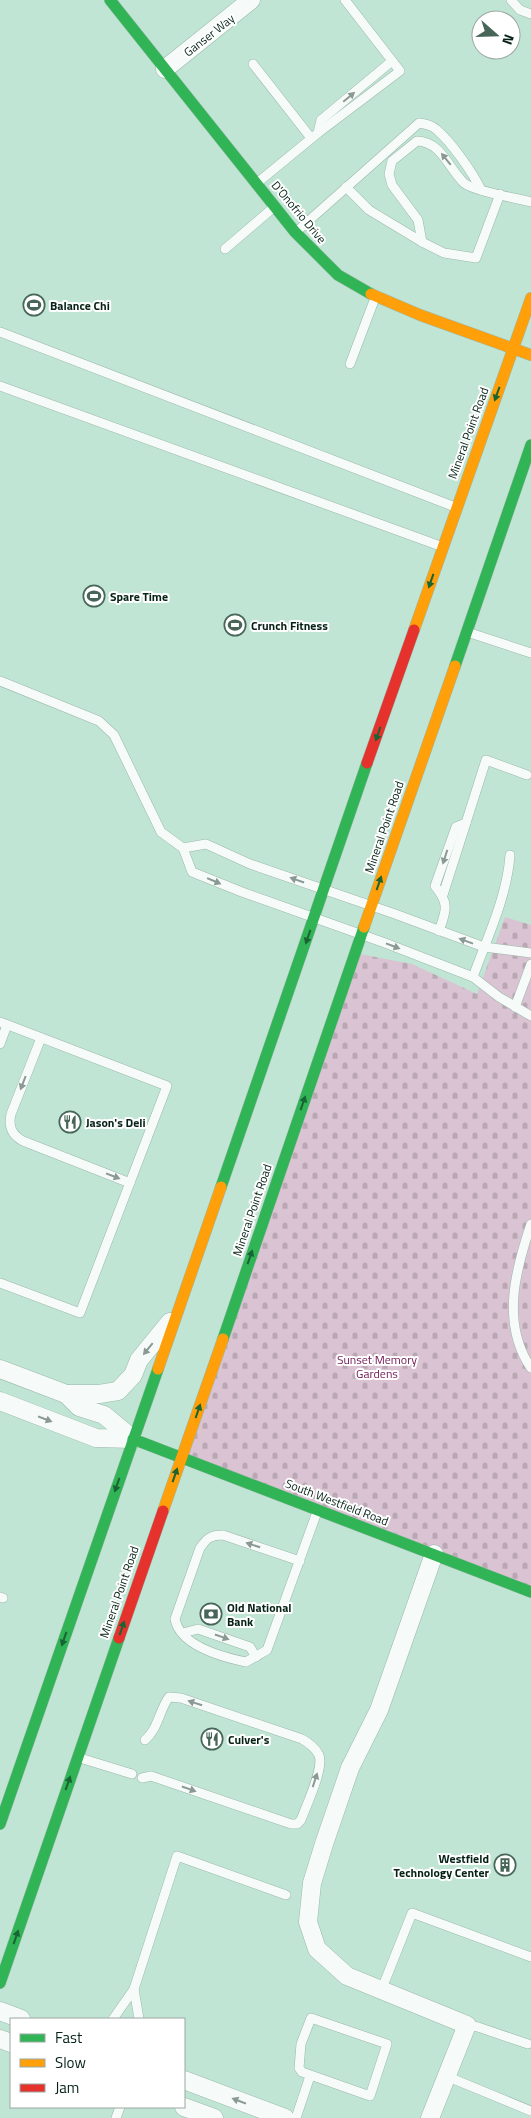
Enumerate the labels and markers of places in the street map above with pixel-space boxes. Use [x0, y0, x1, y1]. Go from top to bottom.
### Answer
sports icon: Balance Chi [22, 293, 46, 317]
place label: Balance Chi [50, 296, 110, 315]
sports icon: Spare Time [82, 584, 106, 608]
place label: Spare Time [110, 587, 168, 606]
sports icon: Crunch Fitness [223, 613, 247, 637]
place label: Crunch Fitness [251, 616, 328, 635]
restaurant icon: Jason's Deli [58, 1110, 82, 1134]
place label: Jason's Deli [86, 1113, 146, 1132]
place label: Old National Bank [227, 1598, 292, 1631]
bank icon: Old National Bank [199, 1602, 223, 1626]
restaurant icon: Culver's [200, 1727, 224, 1751]
place label: Culver's [228, 1730, 270, 1749]
place label: Westfield Technology Center [394, 1849, 490, 1882]
building icon: Westfield Technology Center [493, 1853, 517, 1877]

